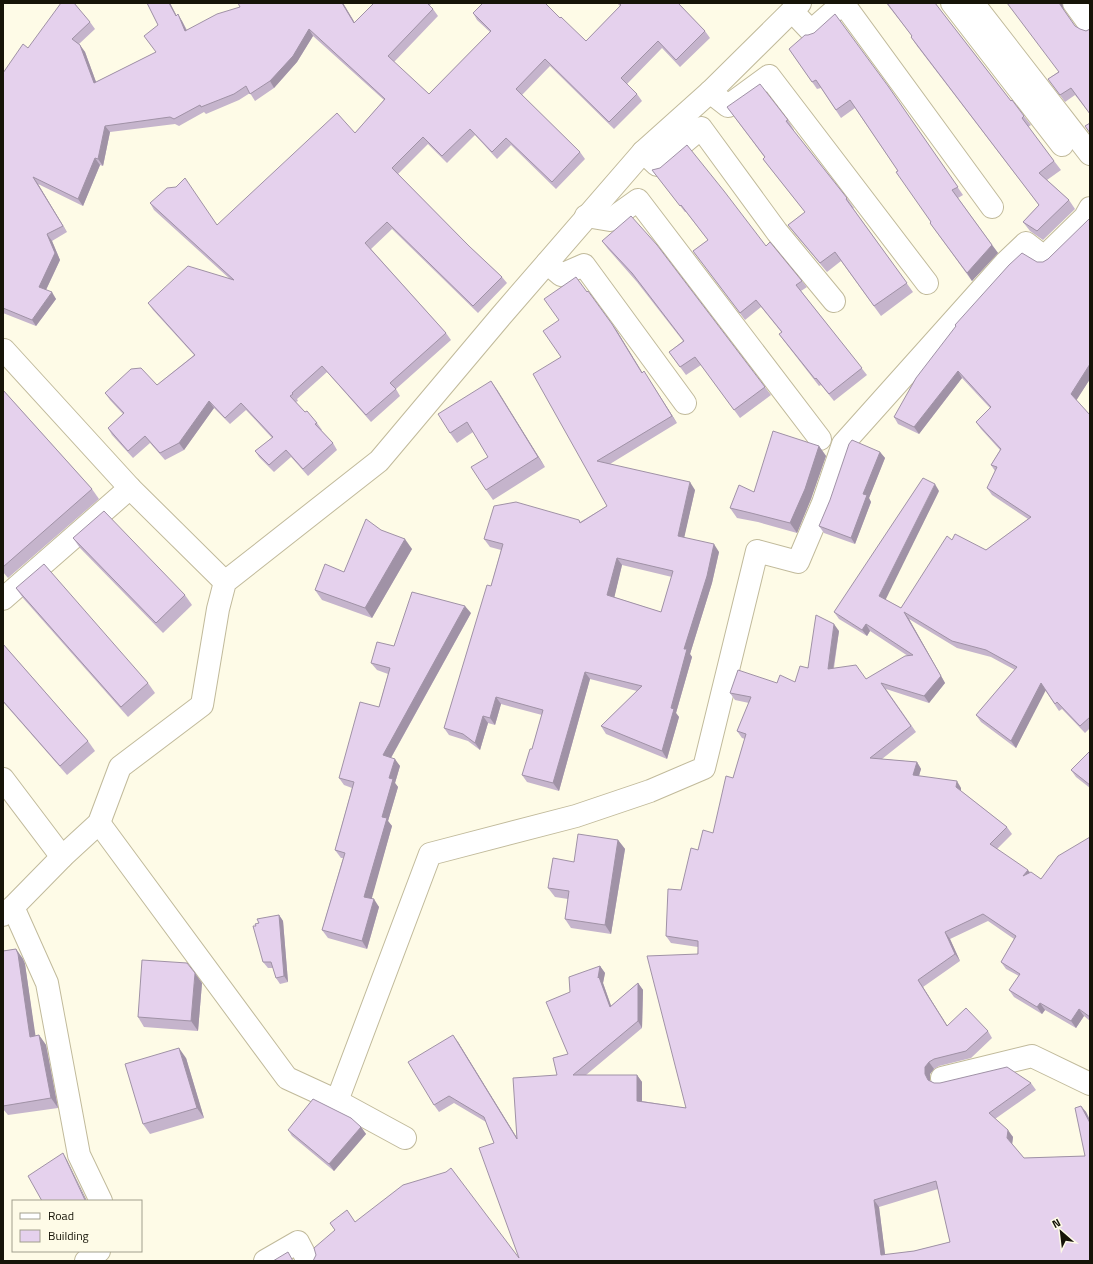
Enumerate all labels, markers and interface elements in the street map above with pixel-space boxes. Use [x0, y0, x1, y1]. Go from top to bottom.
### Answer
legend [12, 1200, 142, 1252]
text: Road [48, 1206, 74, 1225]
north arrow [1041, 1212, 1081, 1252]
text: N [1049, 1214, 1063, 1232]
text: Building [48, 1226, 89, 1245]

